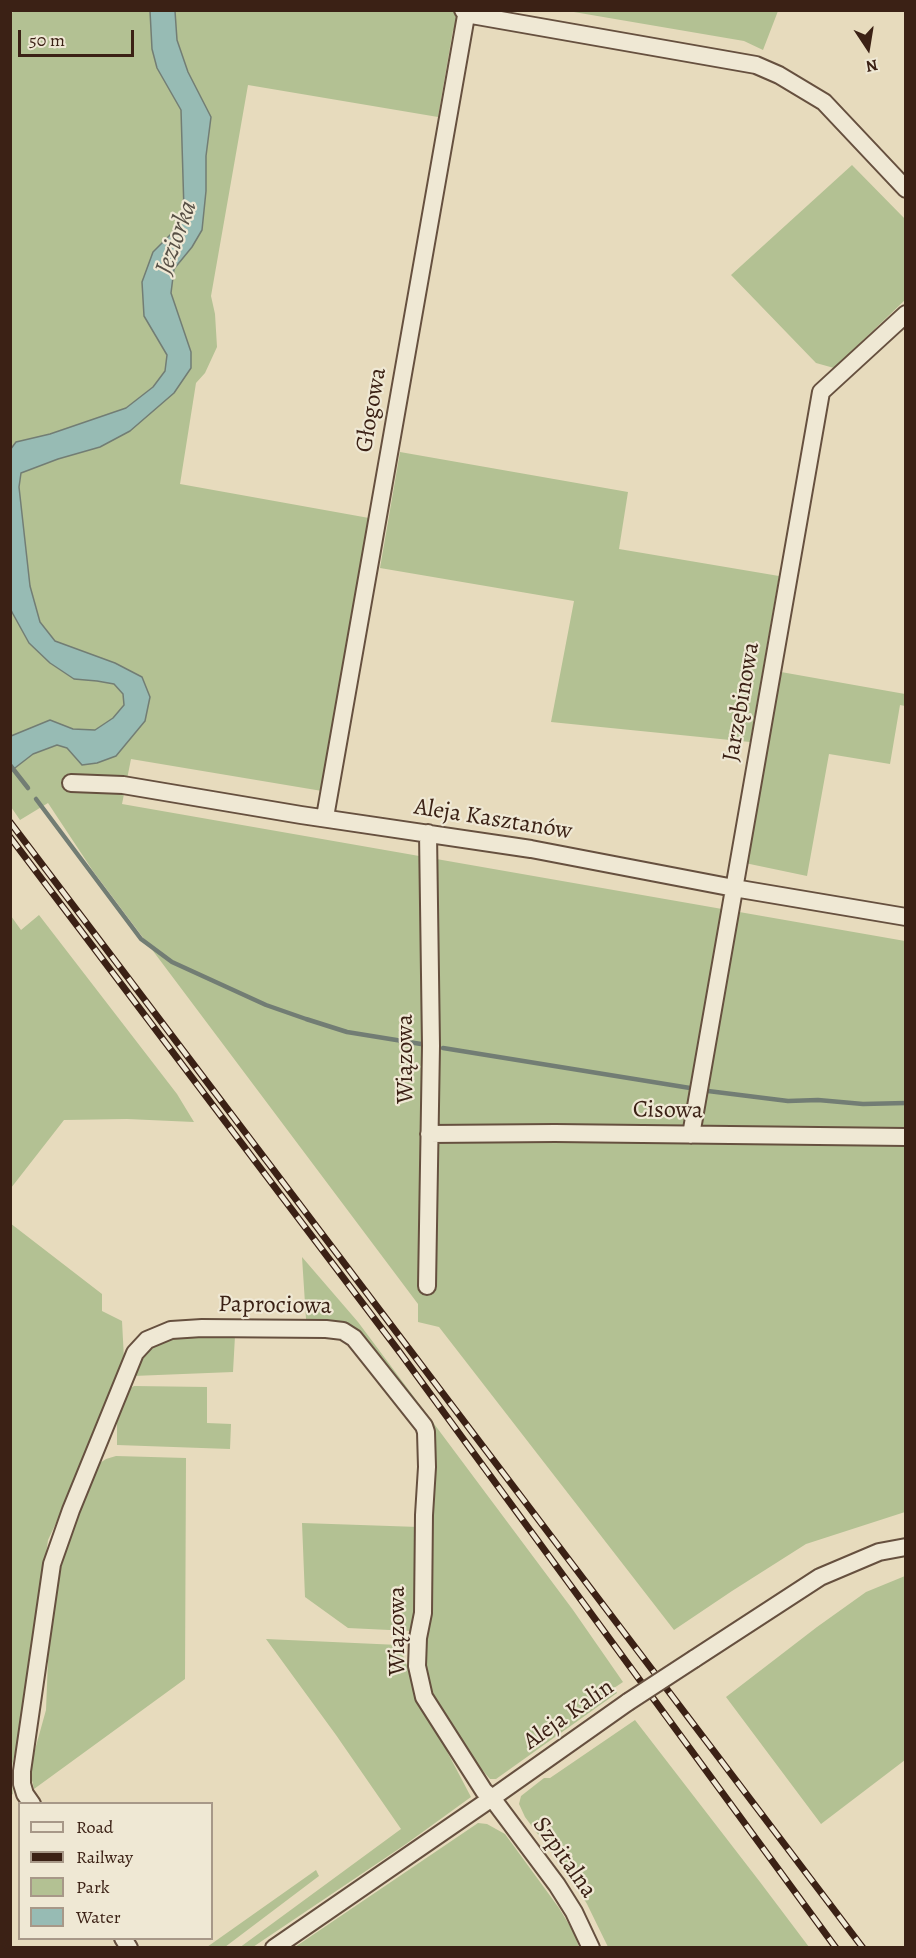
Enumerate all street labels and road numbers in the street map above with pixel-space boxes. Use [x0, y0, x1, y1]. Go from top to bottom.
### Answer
street label: Głogowa [350, 365, 394, 455]
street label: Jarzębinowa [717, 640, 767, 764]
street label: Aleja Kasztanów [412, 793, 574, 847]
street label: Wiązowa [392, 1014, 420, 1104]
street label: Cisowa [633, 1096, 703, 1126]
street label: Paprociowa [218, 1291, 332, 1321]
street label: Wiązowa [384, 1586, 412, 1676]
street label: Aleja Kalin [518, 1673, 620, 1757]
street label: Szpitalna [526, 1812, 602, 1904]

